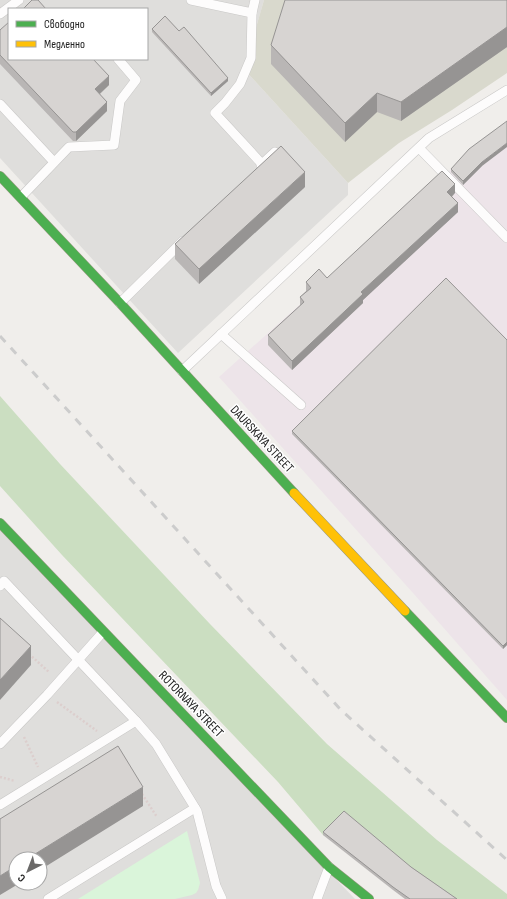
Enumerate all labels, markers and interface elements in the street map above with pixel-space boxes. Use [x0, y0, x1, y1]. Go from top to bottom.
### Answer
legend [8, 8, 148, 60]
text: Свободно [44, 17, 85, 32]
text: Медленно [44, 37, 85, 52]
street label: DAURSKAYA STREET [227, 402, 297, 476]
street label: ROTORNAYA STREET [155, 667, 227, 741]
north arrow [8, 851, 48, 891]
text: С [15, 871, 28, 885]

